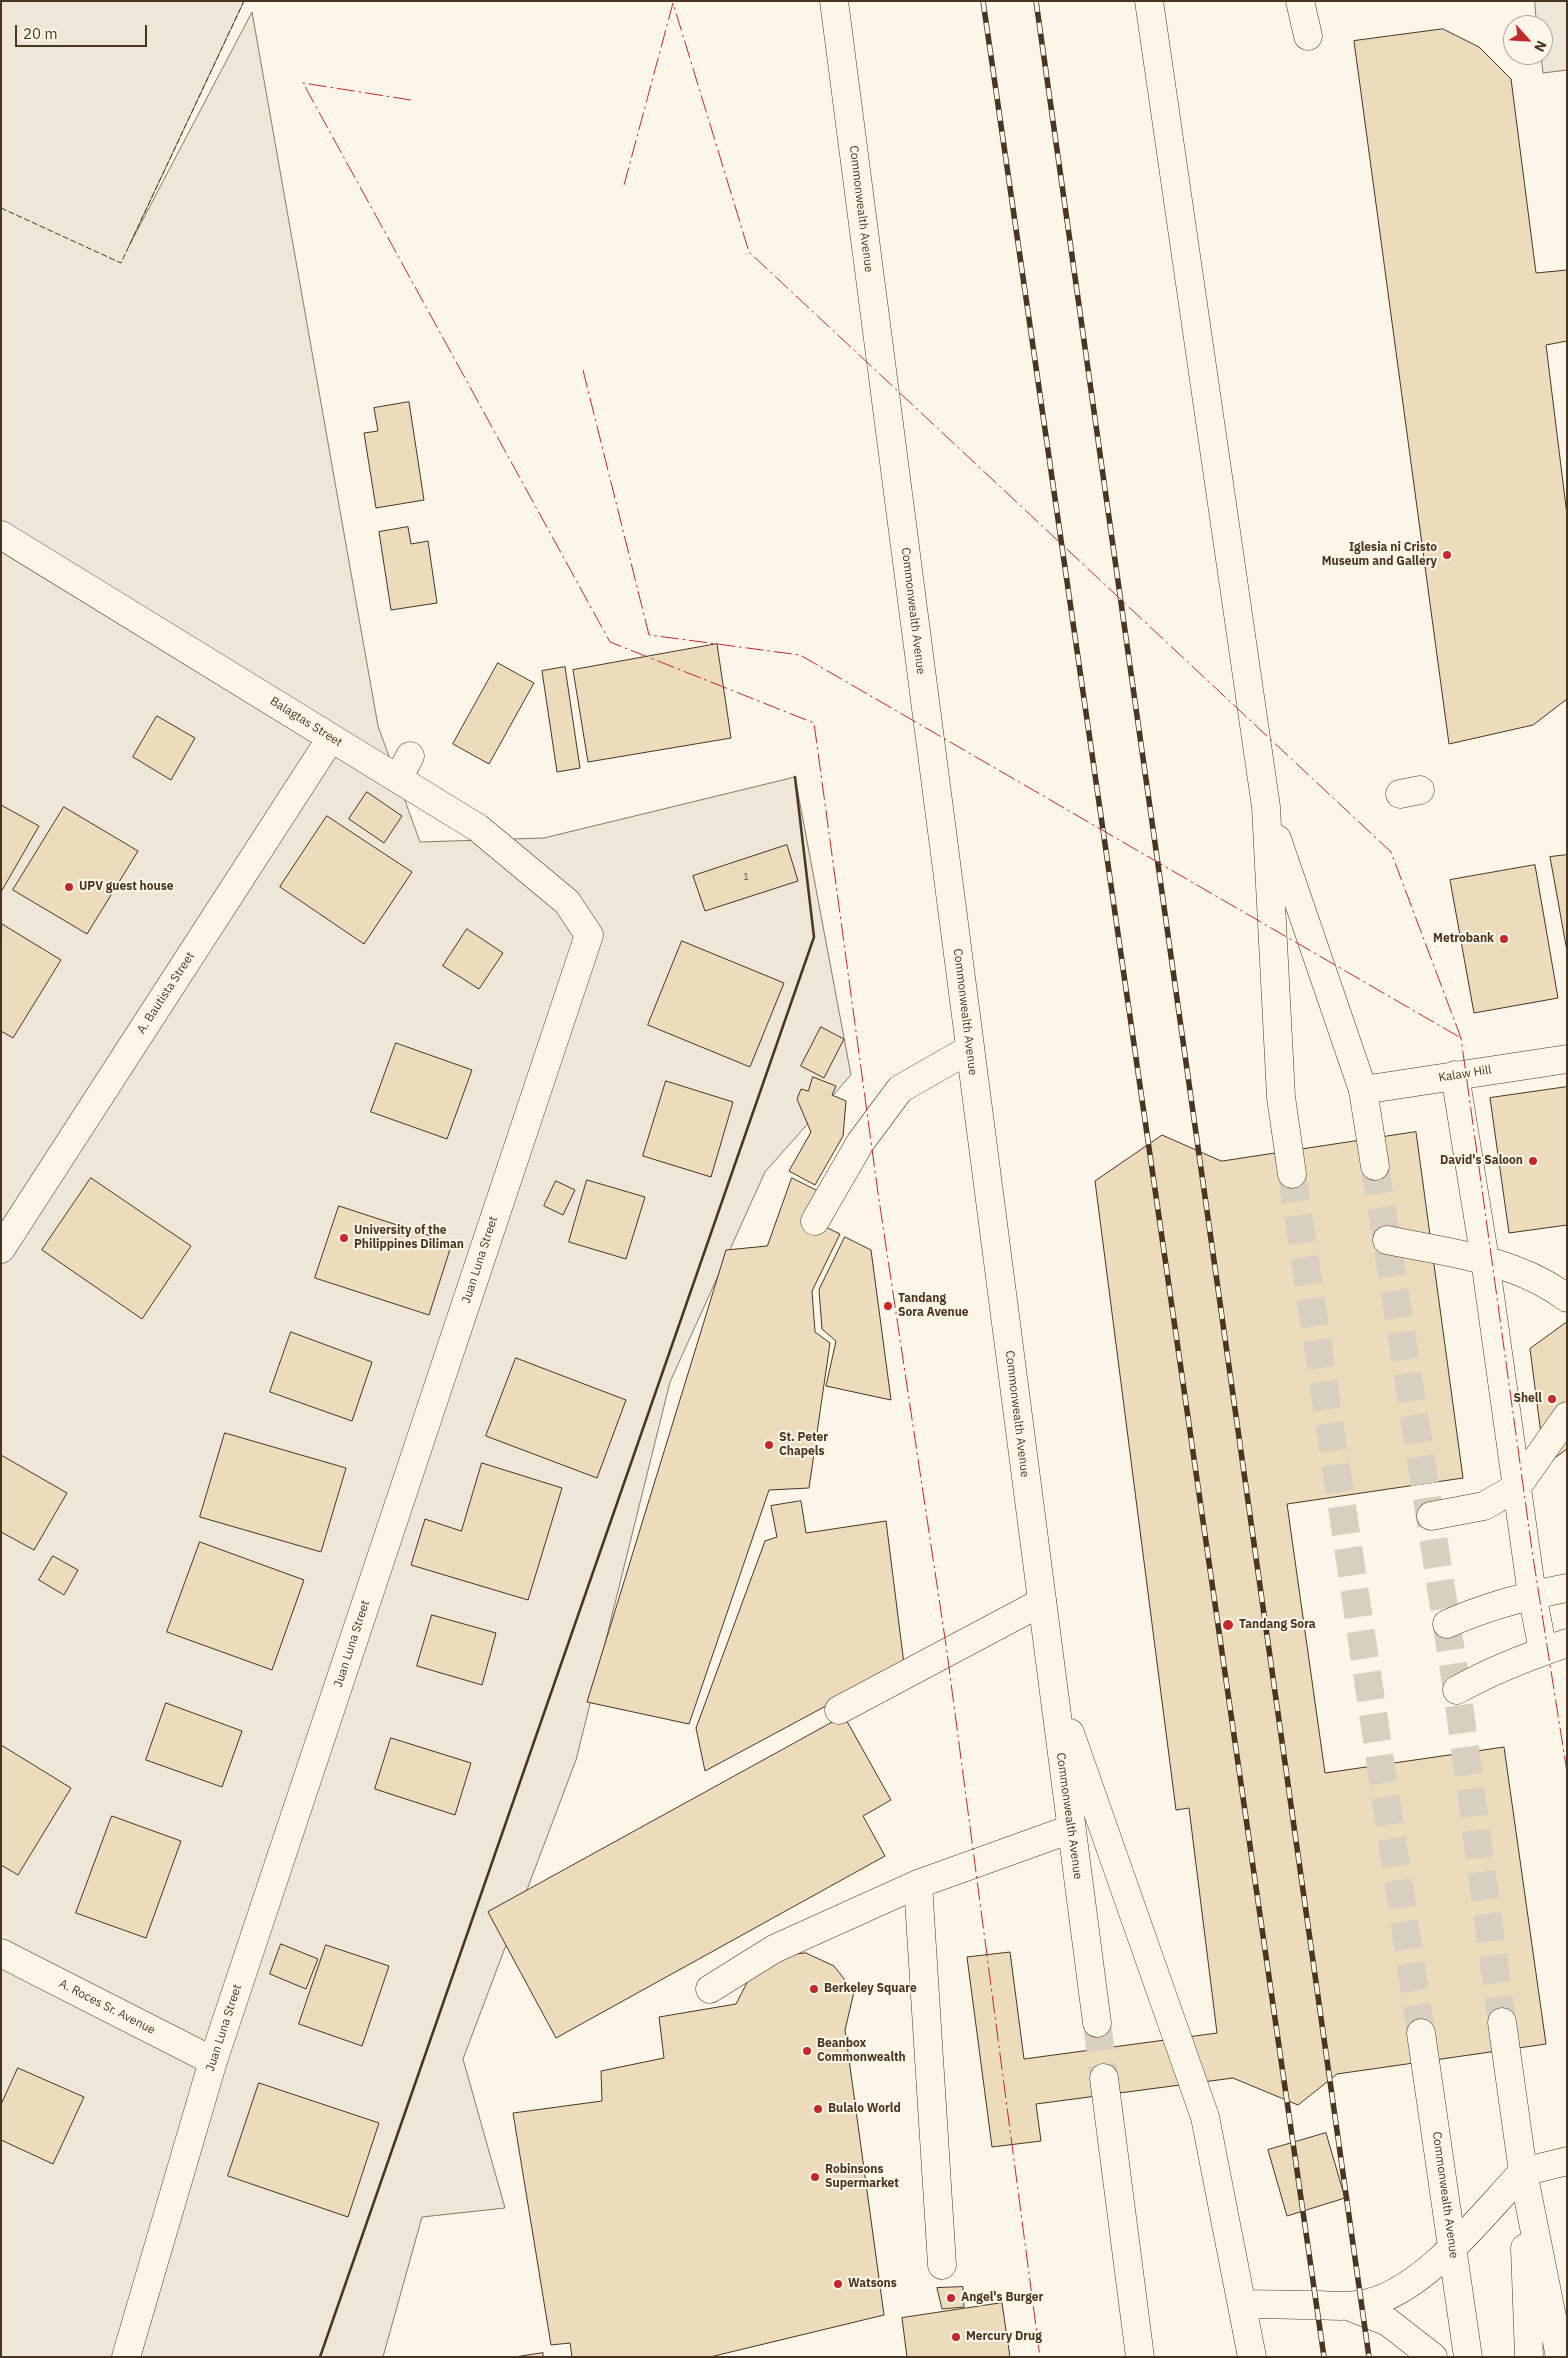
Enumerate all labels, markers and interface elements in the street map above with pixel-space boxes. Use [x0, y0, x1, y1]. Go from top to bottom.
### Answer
scale bar [18, 15, 150, 47]
north arrow [1503, 15, 1553, 65]
text: 20 m [23, 24, 58, 43]
text: N [1530, 38, 1551, 55]
street label: Commonwealth Avenue [846, 145, 876, 273]
place label: Iglesia ni Cristo Museum and Gallery [1322, 541, 1437, 569]
street label: Commonwealth Avenue [898, 547, 928, 675]
marker: Iglesia ni Cristo Museum and Gallery [1441, 549, 1453, 561]
street label: Balagtas Street [267, 694, 345, 750]
house number: 1 [743, 871, 749, 883]
place label: UPV guest house [79, 880, 173, 894]
marker: UPV guest house [63, 881, 75, 893]
place label: Metrobank [1433, 932, 1494, 946]
marker: Metrobank [1498, 933, 1510, 945]
street label: Commonwealth Avenue [950, 948, 980, 1076]
street label: A. Bautista Street [134, 950, 198, 1036]
street label: Kalaw Hill [1437, 1063, 1493, 1085]
place label: David's Saloon [1440, 1154, 1523, 1168]
marker: David's Saloon [1527, 1155, 1539, 1167]
street label: Juan Luna Street [459, 1215, 501, 1305]
place label: University of the Philippines Diliman [354, 1224, 464, 1252]
marker: University of the Philippines Diliman [338, 1232, 350, 1244]
place label: Tandang Sora Avenue [898, 1292, 969, 1320]
marker: Tandang Sora Avenue [882, 1300, 894, 1312]
street label: Commonwealth Avenue [1002, 1350, 1032, 1478]
place label: Shell [1513, 1392, 1542, 1406]
marker: Shell [1546, 1393, 1558, 1405]
place label: St. Peter Chapels [779, 1431, 828, 1459]
marker: St. Peter Chapels [763, 1439, 775, 1451]
street label: Juan Luna Street [331, 1599, 373, 1689]
marker: Tandang Sora [1221, 1618, 1235, 1632]
place label: Tandang Sora [1239, 1618, 1316, 1632]
street label: Commonwealth Avenue [1053, 1752, 1085, 1880]
street label: A. Roces Sr. Avenue [57, 1977, 157, 2037]
place label: Berkeley Square [824, 1982, 917, 1996]
street label: Juan Luna Street [203, 1983, 245, 2073]
marker: Berkeley Square [808, 1983, 820, 1995]
place label: Beanbox Commonwealth [817, 2037, 906, 2065]
marker: Beanbox Commonwealth [801, 2045, 813, 2057]
place label: Bulalo World [828, 2102, 901, 2116]
marker: Bulalo World [812, 2103, 824, 2115]
street label: Commonwealth Avenue [1429, 2131, 1461, 2259]
place label: Robinsons Supermarket [825, 2163, 899, 2191]
marker: Robinsons Supermarket [809, 2171, 821, 2183]
place label: Watsons [848, 2277, 897, 2291]
marker: Watsons [832, 2278, 844, 2290]
place label: Angel's Burger [961, 2291, 1043, 2305]
marker: Angel's Burger [945, 2292, 957, 2304]
place label: Mercury Drug [966, 2330, 1042, 2344]
marker: Mercury Drug [950, 2331, 962, 2343]

